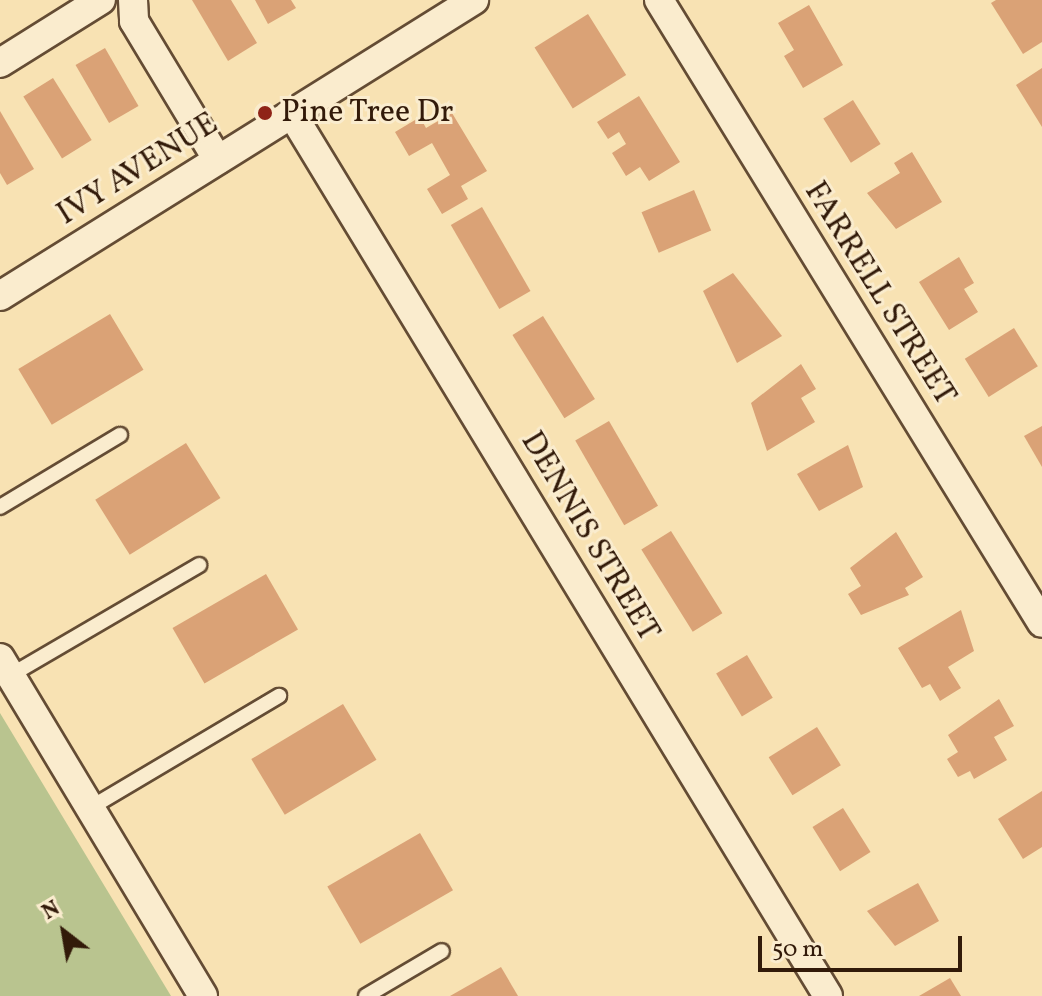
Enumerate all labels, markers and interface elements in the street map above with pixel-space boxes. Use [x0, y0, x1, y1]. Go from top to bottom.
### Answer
place label: Pine Tree Dr [281, 94, 454, 132]
marker: Pine Tree Dr [256, 104, 274, 122]
street label: IVY AVENUE [50, 105, 226, 235]
street label: FARRELL STREET [795, 175, 963, 413]
street label: DENNIS STREET [511, 425, 667, 649]
north arrow [24, 892, 104, 972]
text: N [37, 894, 66, 928]
scale bar [762, 920, 966, 970]
text: 50 m [772, 933, 824, 967]

